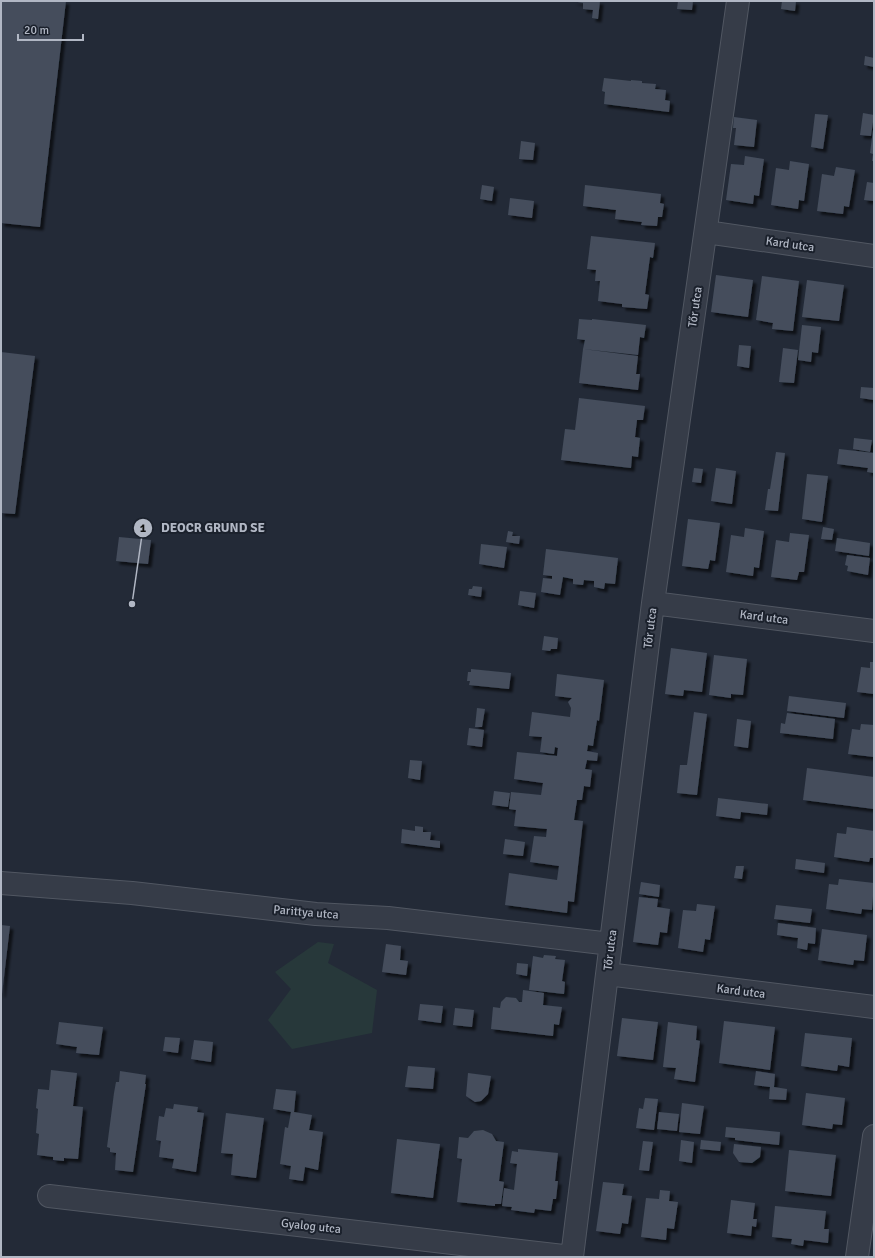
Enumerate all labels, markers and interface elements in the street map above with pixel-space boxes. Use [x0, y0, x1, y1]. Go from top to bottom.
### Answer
scale bar [18, 16, 83, 42]
text: 20 m [24, 23, 49, 38]
street label: Kard utca [765, 234, 815, 255]
street label: Tőr utca [685, 286, 706, 328]
callout: DEOCR GRUND SE [133, 515, 273, 540]
text: DEOCR GRUND SE [161, 520, 265, 536]
text: 1 [140, 521, 147, 536]
street label: Tőr utca [641, 607, 660, 649]
street label: Kard utca [739, 607, 789, 628]
street label: Parittya utca [273, 902, 339, 923]
street label: Tőr utca [601, 929, 620, 971]
street label: Kard utca [716, 981, 766, 1002]
street label: Gyalog utca [280, 1216, 342, 1237]

